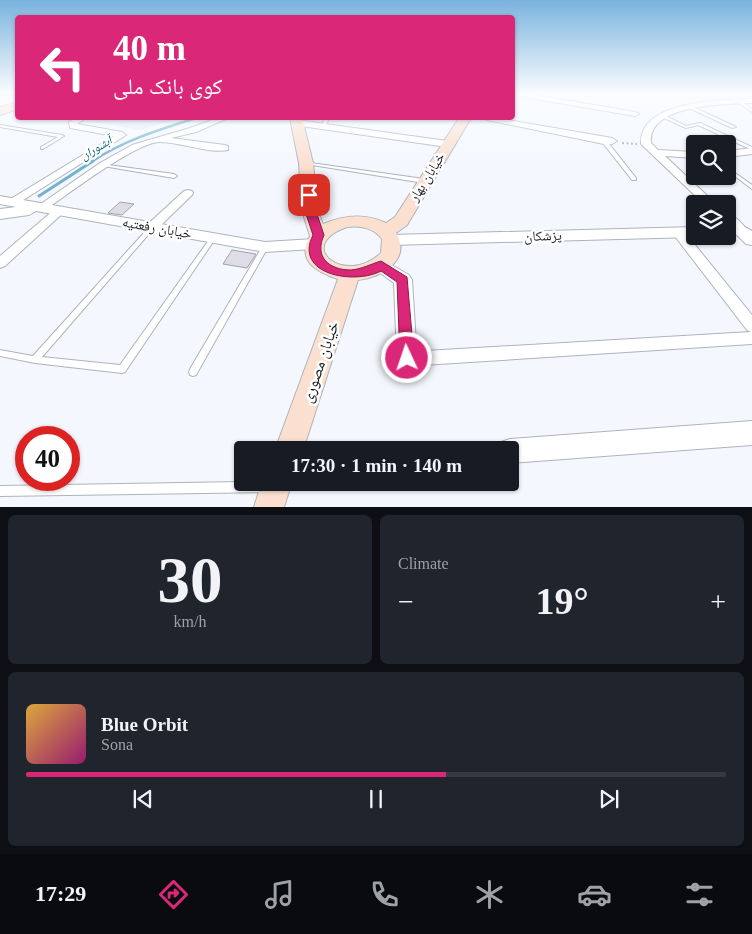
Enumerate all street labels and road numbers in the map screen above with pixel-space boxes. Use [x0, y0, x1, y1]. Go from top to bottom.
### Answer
street label: خیابان بهار [406, 150, 449, 206]
street label: خیابان رفعتیه [121, 215, 193, 242]
street label: پزشکان [524, 228, 562, 245]
street label: خیابان مصوری [298, 319, 344, 406]

